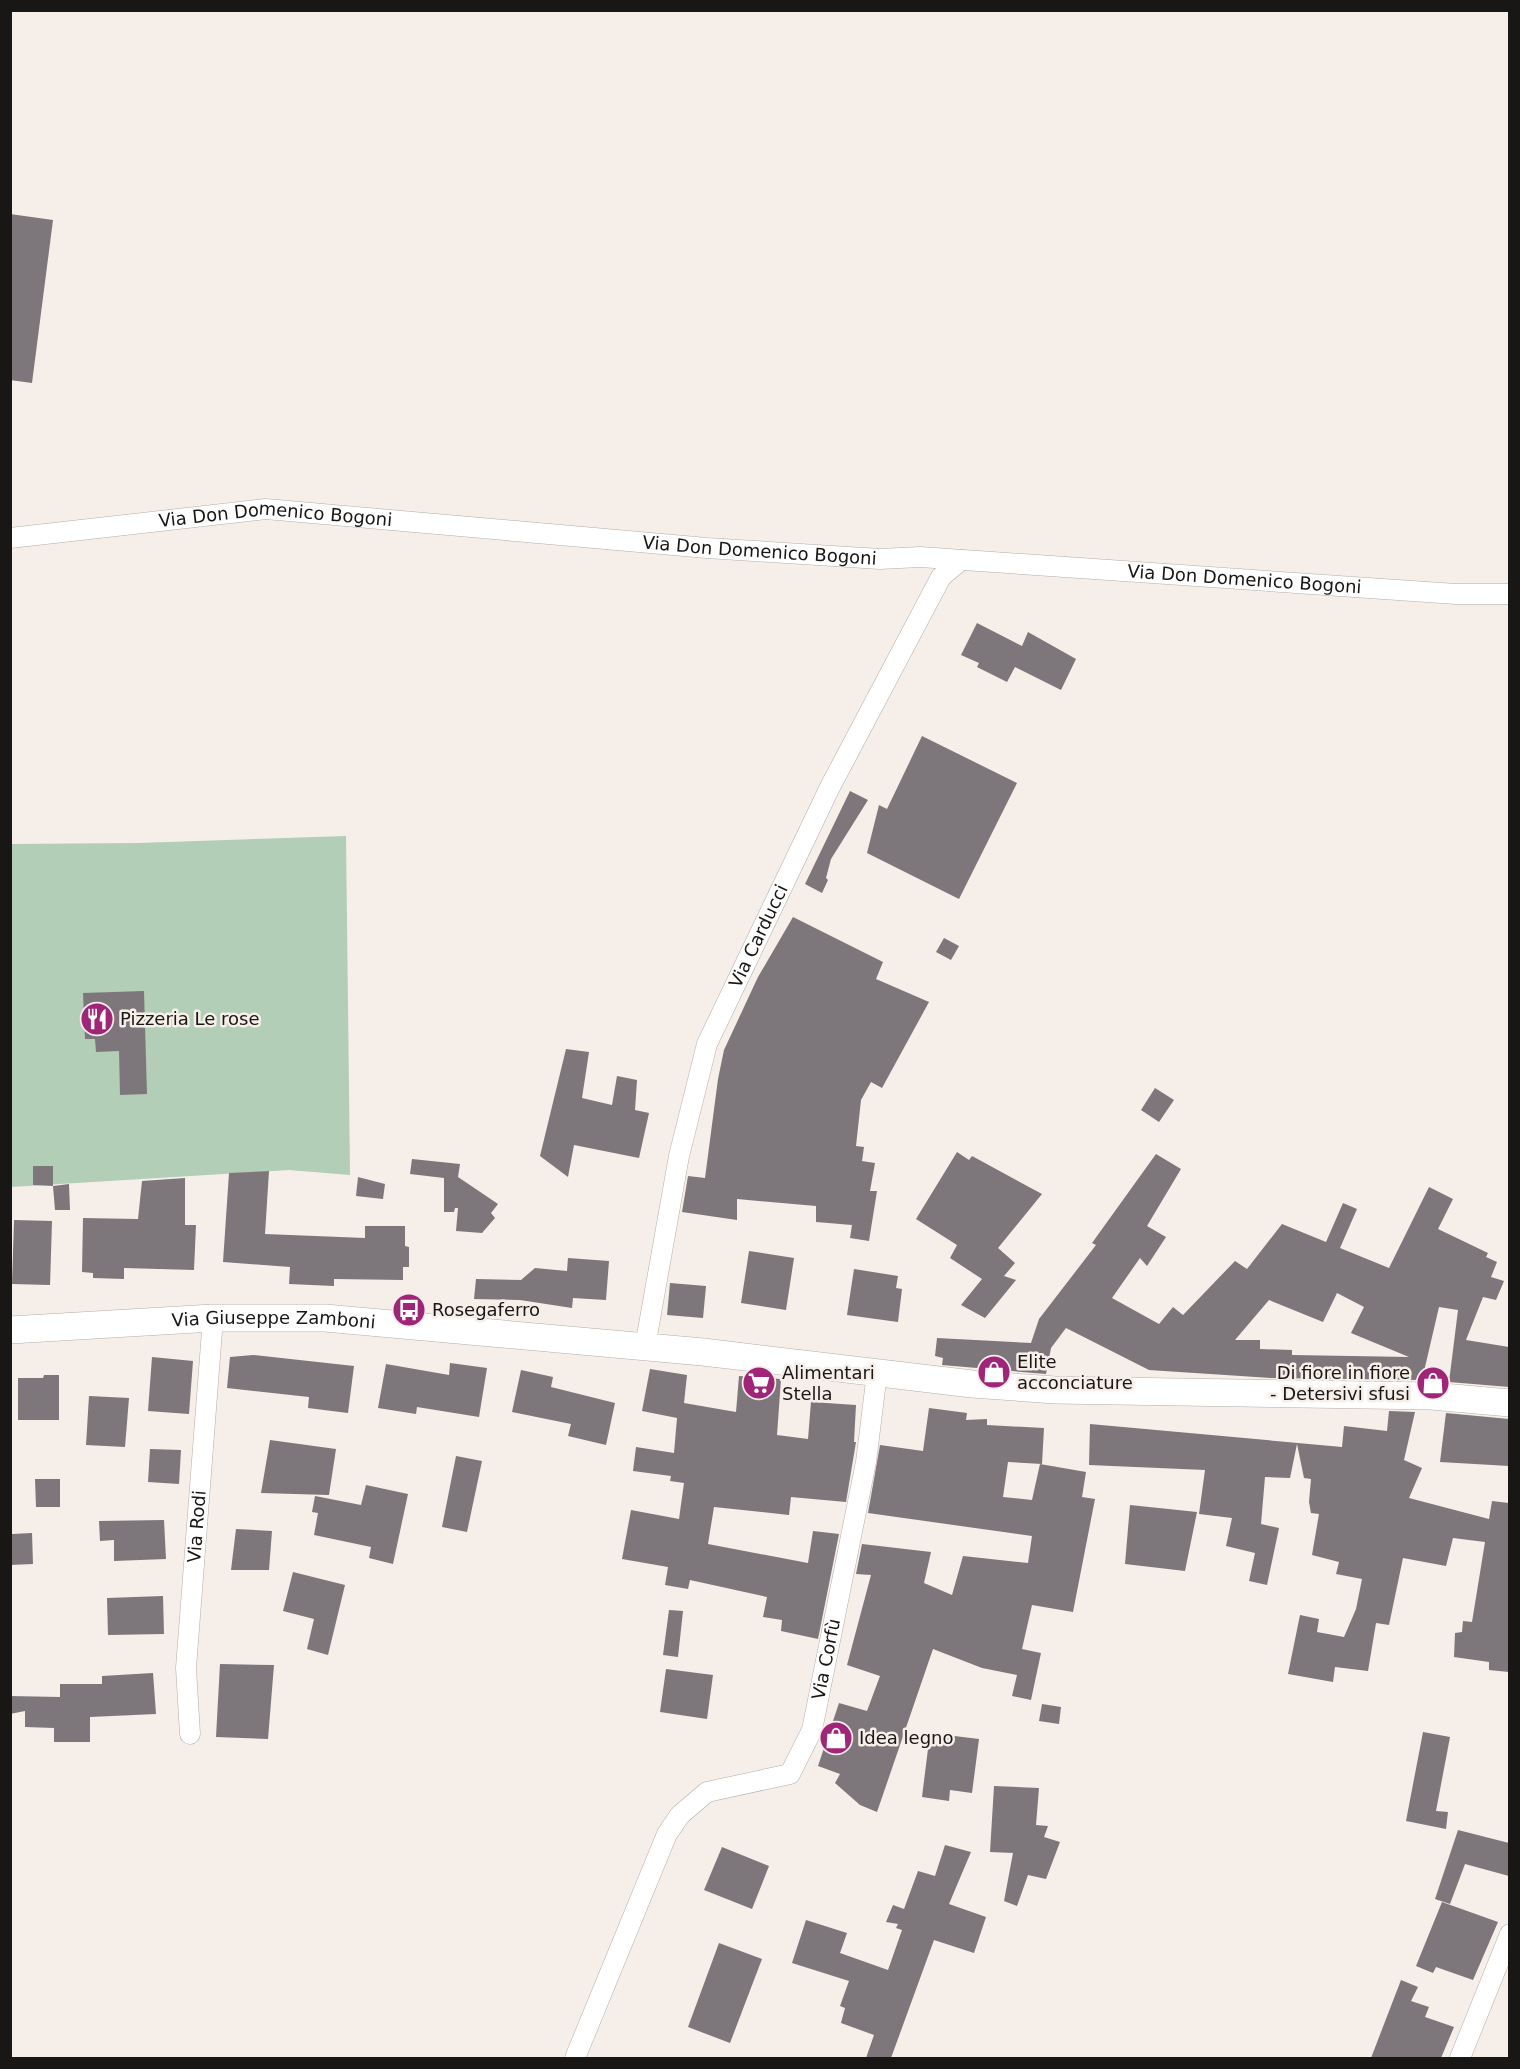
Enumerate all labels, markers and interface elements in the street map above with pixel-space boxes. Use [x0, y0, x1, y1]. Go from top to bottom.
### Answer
street label: Via Don Domenico Bogoni [157, 497, 393, 531]
street label: Via Don Domenico Bogoni [642, 531, 877, 569]
street label: Via Don Domenico Bogoni [1127, 560, 1362, 597]
street label: Via Carducci [724, 881, 792, 991]
restaurant icon: Pizzeria Le rose [79, 1001, 115, 1037]
place label: Pizzeria Le rose [120, 1008, 260, 1029]
bus stop icon: Rosegaferro [391, 1292, 427, 1328]
place label: Rosegaferro [432, 1299, 540, 1320]
street label: Via Giuseppe Zamboni [171, 1307, 376, 1332]
place label: Elite acconciature [1017, 1351, 1133, 1393]
shop icon: Elite acconciature [976, 1354, 1012, 1390]
place label: Alimentari Stella [782, 1362, 875, 1404]
place label: Di fiore in fiore - Detersivi sfusi [1270, 1362, 1410, 1404]
supermarket icon: Alimentari Stella [741, 1365, 777, 1401]
shop icon: Di fiore in fiore - Detersivi sfusi [1415, 1365, 1451, 1401]
street label: Via Rodi [183, 1489, 210, 1564]
street label: Via Corfù [807, 1617, 844, 1702]
shop icon: Idea legno [818, 1720, 854, 1756]
place label: Idea legno [859, 1727, 953, 1748]

